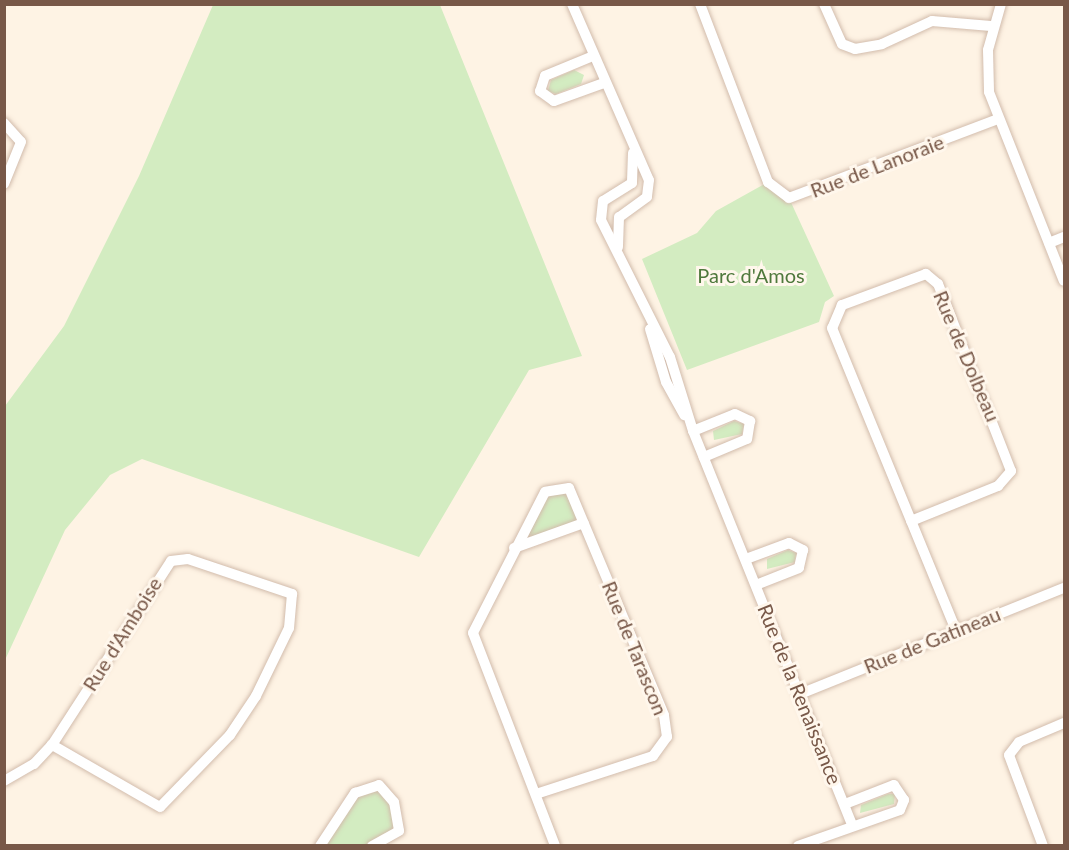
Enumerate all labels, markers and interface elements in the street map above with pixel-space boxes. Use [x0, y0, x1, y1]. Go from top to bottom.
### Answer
street label: Rue de Lanoraie [807, 130, 947, 202]
park label: Parc d'Amos [697, 263, 805, 287]
street label: Rue de Dolbeau [929, 287, 1005, 425]
street label: Rue d'Amboise [77, 573, 167, 695]
street label: Rue de Tarascon [597, 577, 673, 719]
street label: Rue de la Renaissance [753, 600, 847, 788]
street label: Rue de Gatineau [860, 602, 1004, 678]

